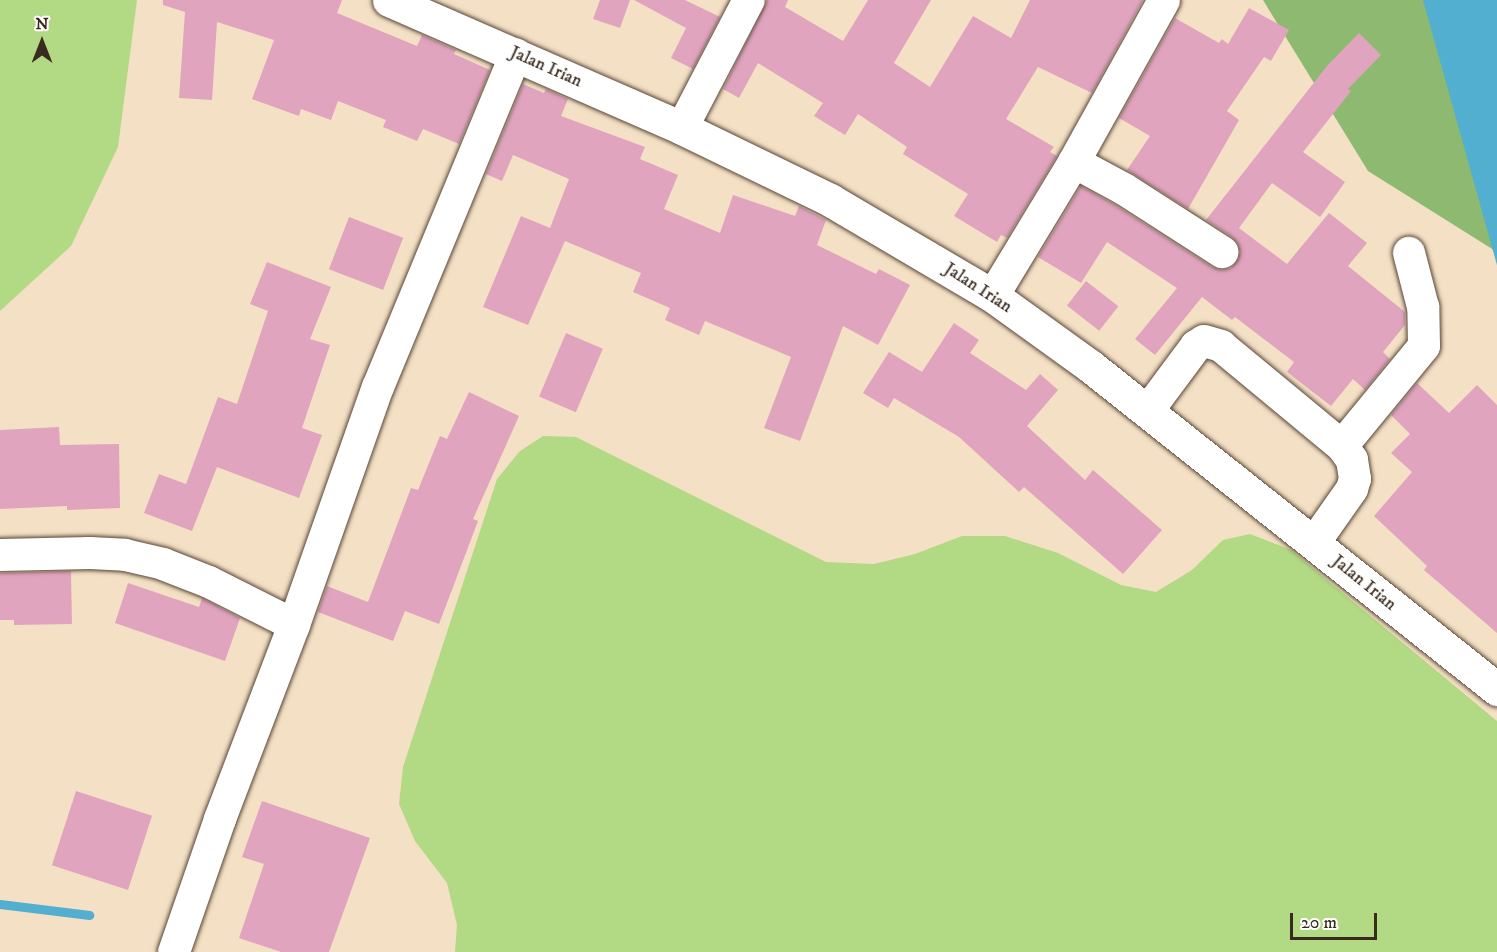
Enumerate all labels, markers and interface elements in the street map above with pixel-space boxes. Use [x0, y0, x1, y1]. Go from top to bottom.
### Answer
north arrow [12, 12, 72, 72]
text: N [35, 14, 49, 34]
street label: Jalan Irian [507, 42, 585, 92]
street label: Jalan Irian [940, 258, 1016, 318]
street label: Jalan Irian [1327, 551, 1401, 615]
scale bar [1293, 901, 1380, 939]
text: 20 m [1301, 912, 1337, 934]

